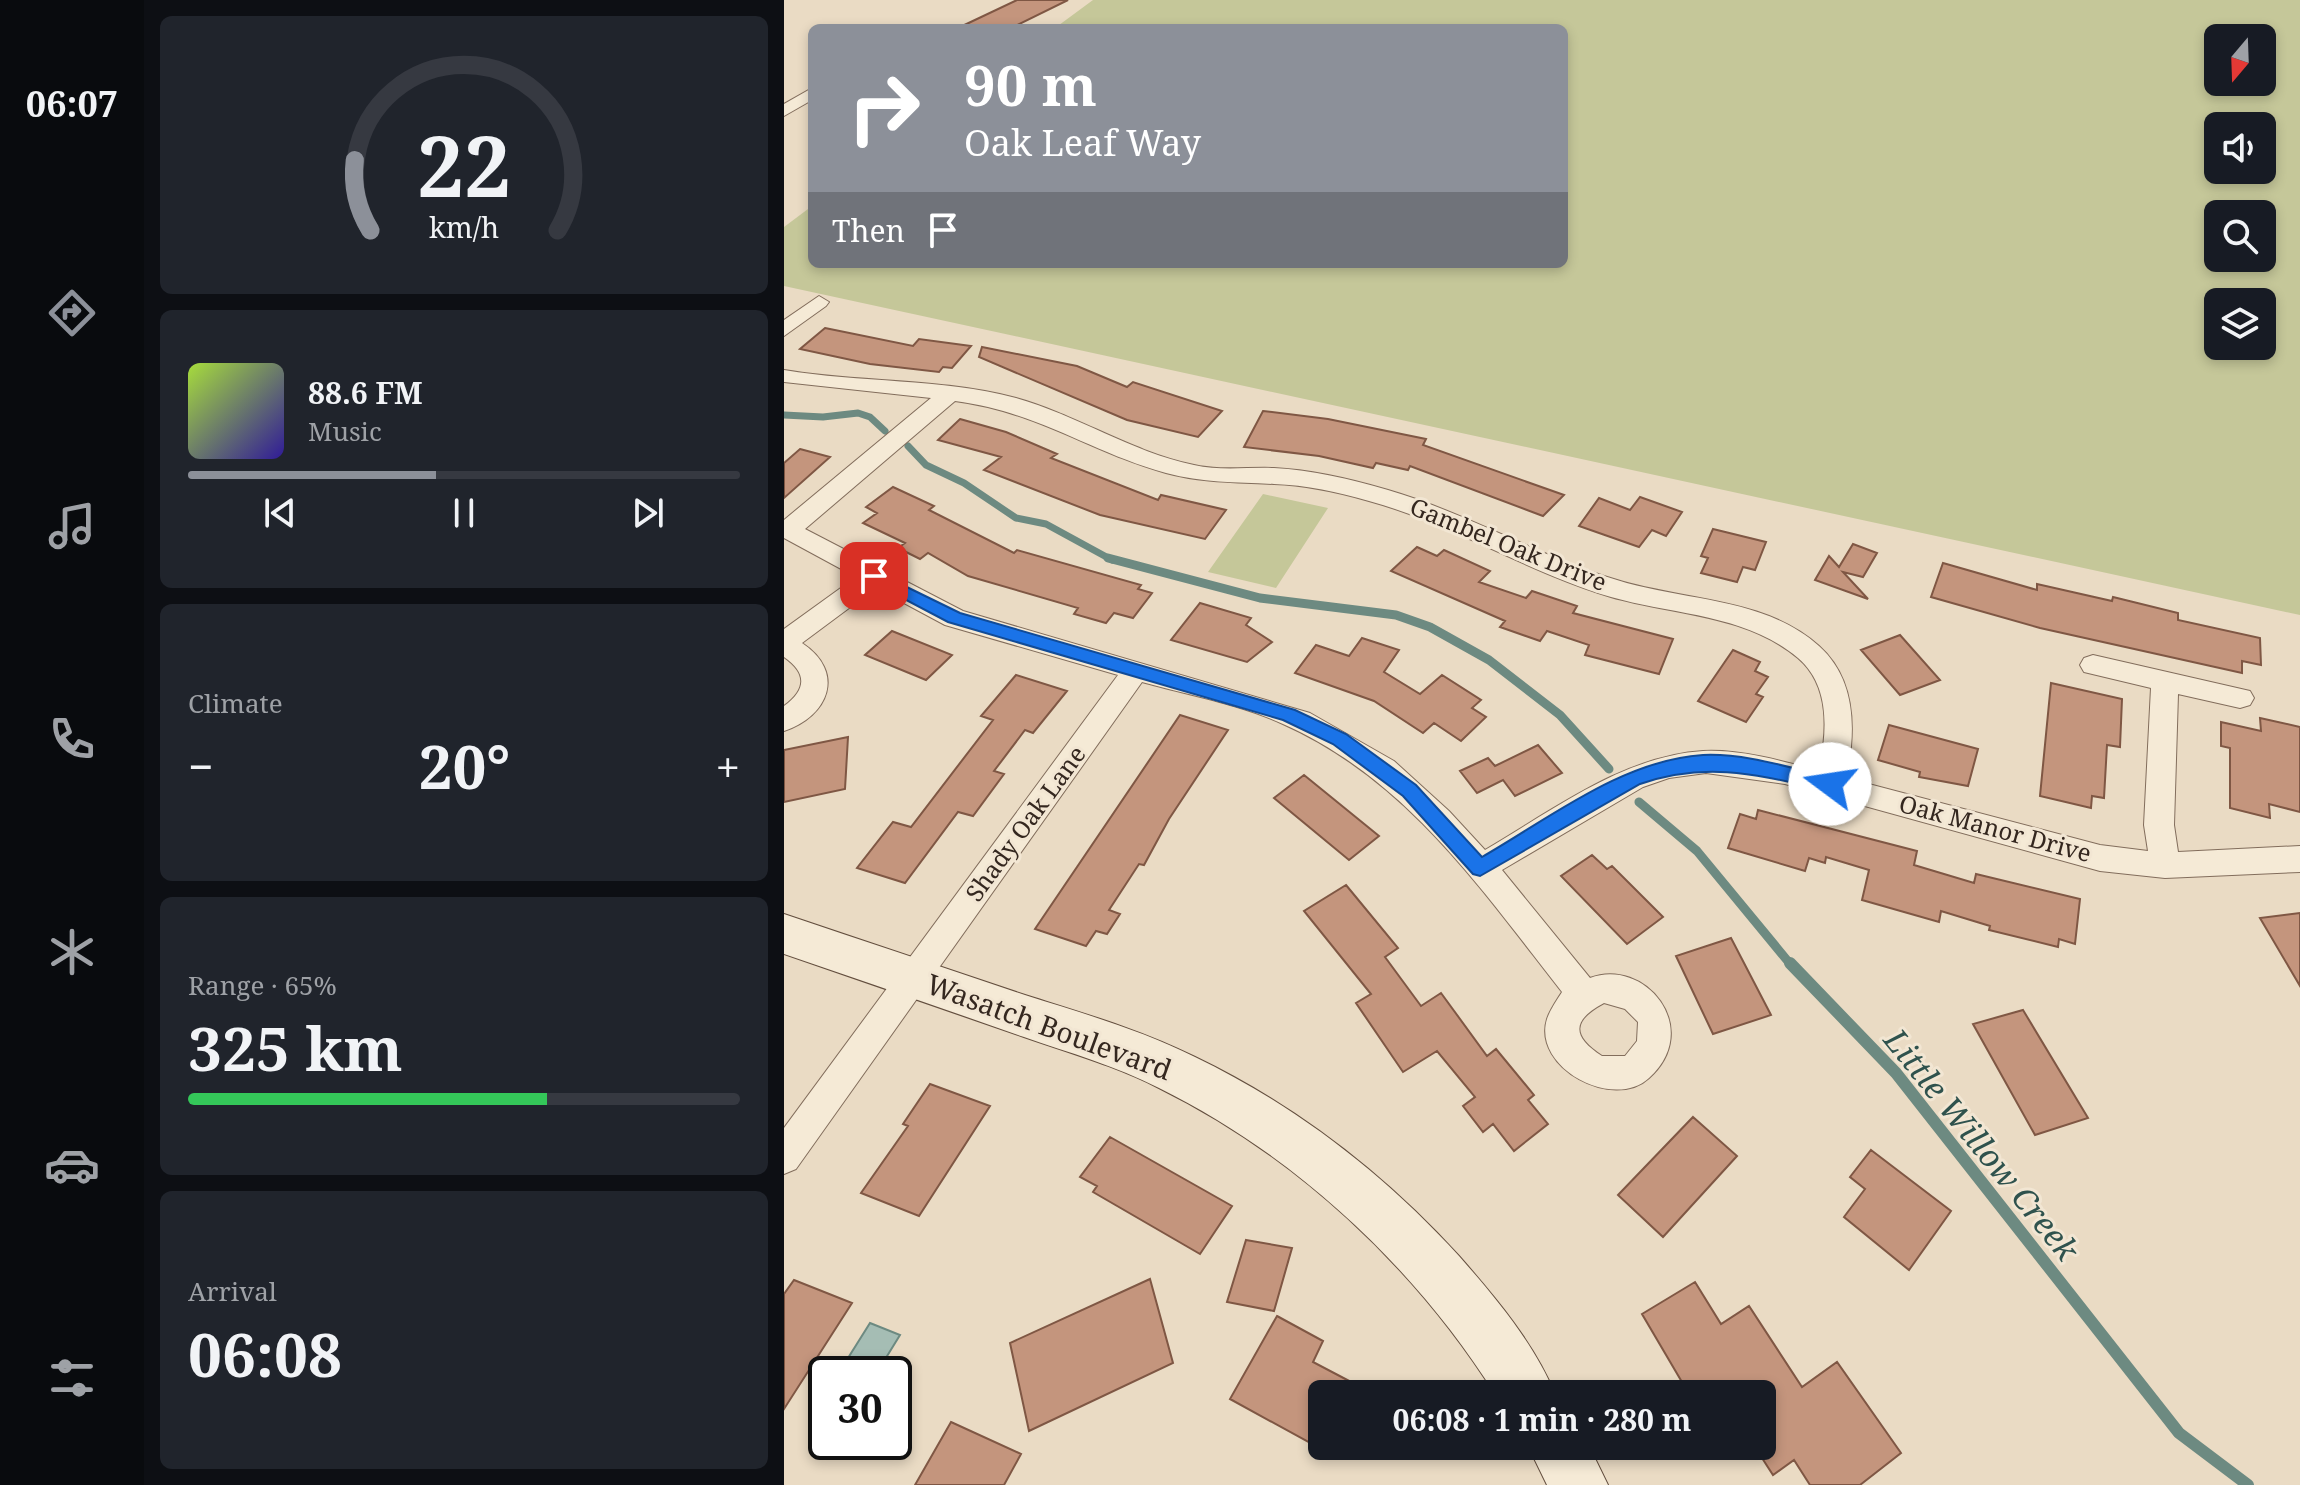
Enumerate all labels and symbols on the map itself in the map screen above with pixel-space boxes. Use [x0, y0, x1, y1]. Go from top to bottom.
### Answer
north arrow [2204, 24, 2276, 96]
street label: Gambel Oak Drive [1405, 489, 1612, 598]
pin [840, 542, 908, 610]
street label: Shady Oak Lane [957, 739, 1092, 908]
position arrow [1788, 742, 1872, 826]
street label: Oak Manor Drive [1896, 786, 2095, 869]
street label: Wasatch Boulevard [921, 964, 1177, 1088]
water label: Little Willow Creek [1875, 1018, 2090, 1270]
speed limit sign: 30 [808, 1356, 912, 1460]

